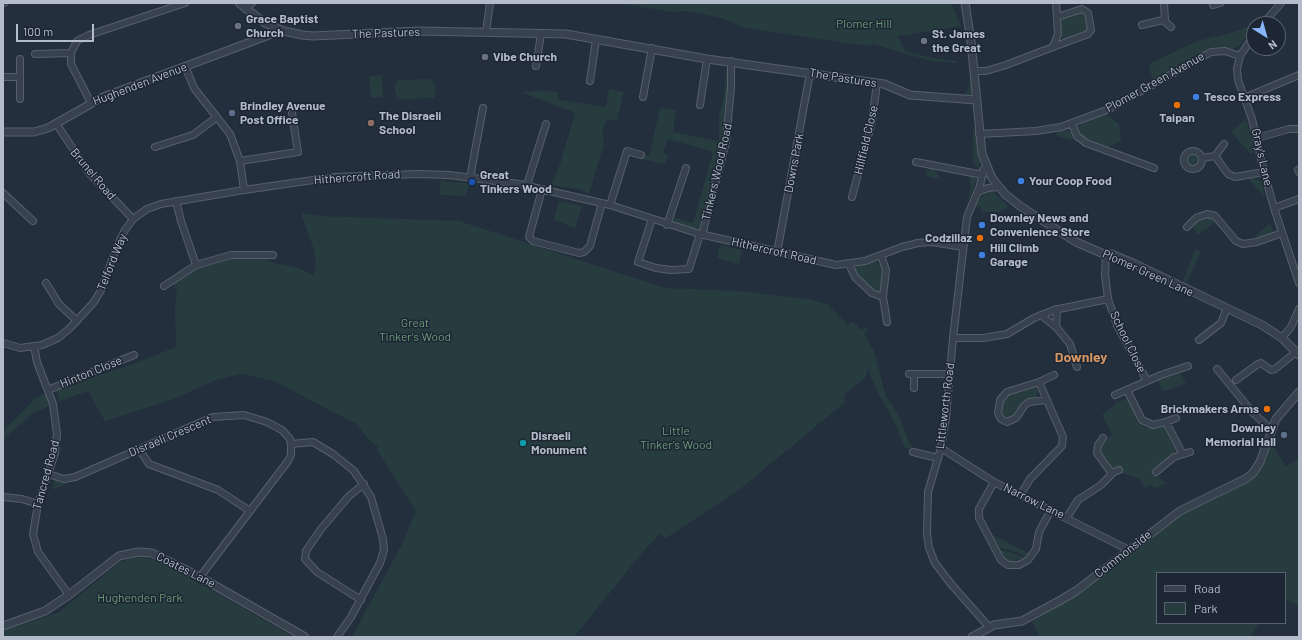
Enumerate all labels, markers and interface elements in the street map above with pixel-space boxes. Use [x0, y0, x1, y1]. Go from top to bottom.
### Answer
place label: Grace Baptist Church [246, 12, 318, 40]
scale bar [18, 16, 96, 42]
north arrow [1246, 16, 1286, 56]
park label: Plomer Hill [836, 17, 892, 31]
marker: Grace Baptist Church [233, 21, 243, 31]
text: 100 m [23, 24, 53, 38]
street label: The Pastures [352, 25, 420, 41]
place label: St. James the Great [932, 27, 985, 55]
marker: St. James the Great [919, 36, 929, 46]
text: N [1266, 38, 1280, 53]
street label: Plomer Green Avenue [1103, 49, 1207, 115]
place label: Vibe Church [493, 50, 557, 64]
marker: Vibe Church [480, 52, 490, 62]
street label: Hughenden Avenue [91, 59, 189, 109]
street label: The Pastures [808, 66, 878, 90]
place label: Tesco Express [1204, 90, 1281, 104]
marker: Tesco Express [1191, 92, 1201, 102]
place label: Brindley Avenue Post Office [240, 99, 325, 127]
marker: Taipan [1172, 100, 1182, 110]
street label: Hillfield Close [851, 104, 881, 176]
marker: Brindley Avenue Post Office [227, 108, 237, 118]
place label: The Disraeli School [379, 109, 441, 137]
place label: Taipan [1159, 111, 1195, 125]
marker: The Disraeli School [366, 118, 376, 128]
street label: Tinkers Wood Road [699, 122, 735, 222]
street label: Gray's Lane [1248, 127, 1276, 187]
street label: Downs Park [781, 132, 807, 194]
street label: Brunel Road [67, 145, 119, 203]
street label: Hithercroft Road [313, 167, 401, 187]
place label: Great Tinkers Wood [480, 168, 552, 196]
place label: Your Coop Food [1029, 174, 1112, 188]
marker: Your Coop Food [1016, 176, 1026, 186]
marker: Great Tinkers Wood [467, 177, 477, 187]
place label: Downley News and Convenience Store [990, 211, 1090, 239]
marker: Downley News and Convenience Store [977, 220, 987, 230]
street label: Telford Way [94, 231, 130, 293]
place label: Codzillaz [925, 231, 972, 245]
marker: Codzillaz [975, 233, 985, 243]
street label: Hithercroft Road [730, 234, 818, 268]
place label: Hill Climb Garage [990, 241, 1039, 269]
street label: Plomer Green Lane [1100, 246, 1196, 300]
marker: Hill Climb Garage [977, 250, 987, 260]
street label: School Close [1107, 309, 1149, 375]
park label: Great Tinker's Wood [379, 316, 451, 344]
district label: Downley [1055, 349, 1107, 365]
street label: Hinton Close [58, 353, 124, 391]
street label: Littleworth Road [933, 362, 957, 450]
place label: Brickmakers Arms [1161, 402, 1259, 416]
marker: Brickmakers Arms [1262, 404, 1272, 414]
street label: Disraeli Crescent [126, 412, 214, 460]
place label: Downley Memorial Hall [1205, 421, 1276, 449]
park label: Little Tinker's Wood [640, 424, 712, 452]
place label: Disraeli Monument [531, 429, 587, 457]
marker: Downley Memorial Hall [1279, 430, 1289, 440]
marker: Disraeli Monument [518, 438, 528, 448]
street label: Tancred Road [30, 439, 62, 511]
street label: Narrow Lane [1001, 480, 1067, 522]
street label: Commonside [1092, 527, 1154, 581]
street label: Coates Lane [154, 549, 218, 591]
legend [1156, 572, 1286, 624]
text: Road [1194, 581, 1221, 595]
park label: Hughenden Park [97, 591, 183, 605]
text: Park [1194, 601, 1218, 615]

